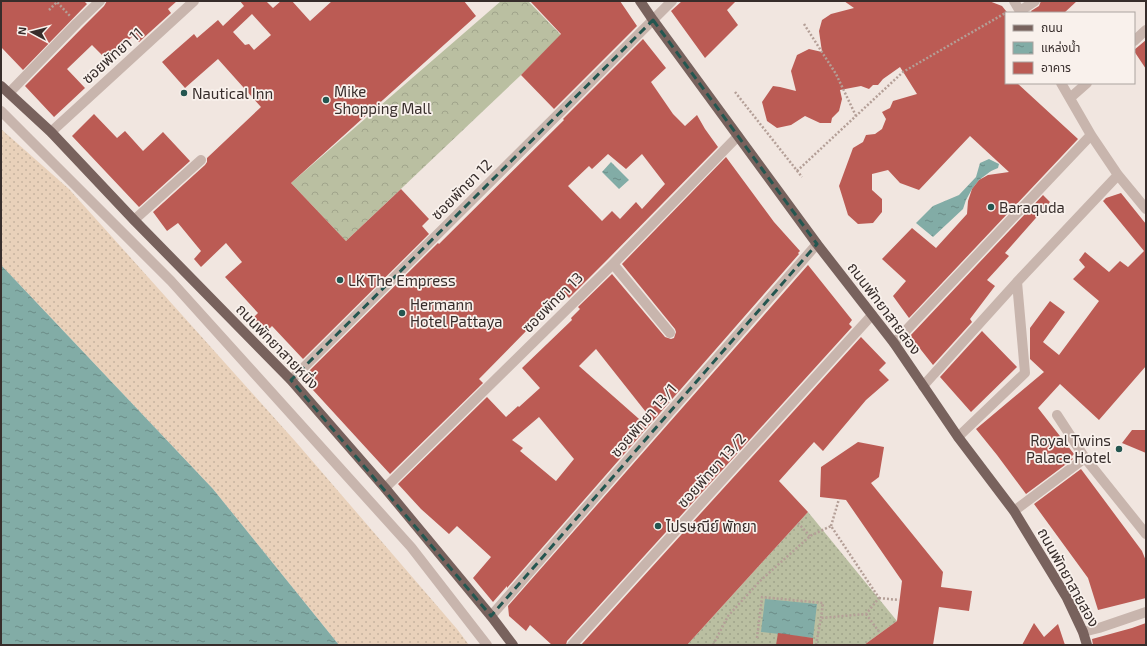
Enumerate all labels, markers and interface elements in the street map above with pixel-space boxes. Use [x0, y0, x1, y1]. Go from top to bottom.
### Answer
north arrow [12, 12, 52, 52]
legend [1005, 12, 1135, 84]
text: ถนน [1041, 20, 1063, 34]
street label: ซอยพัทยา 11 [78, 23, 146, 87]
text: N [15, 26, 29, 35]
text: แหล่งน้ำ [1041, 39, 1080, 54]
text: อาคาร [1041, 60, 1071, 74]
place label: Mike Shopping Mall [334, 82, 432, 117]
place label: Nautical Inn [192, 84, 273, 102]
marker: Nautical Inn [179, 88, 189, 98]
marker: Mike Shopping Mall [321, 95, 331, 105]
street label: ซอยพัทยา 12 [427, 155, 495, 223]
place label: Baraquda [999, 198, 1065, 216]
marker: Baraquda [986, 202, 996, 212]
street label: ถนนพัทยาสายสอง [844, 258, 926, 358]
street label: ซอยพัทยา 13 [518, 268, 586, 336]
place label: LK The Empress [348, 271, 456, 289]
marker: LK The Empress [335, 275, 345, 285]
place label: Hermann Hotel Pattaya [410, 295, 503, 330]
street label: ถนนพัทยาสายหนึ่ง [233, 299, 324, 392]
marker: Hermann Hotel Pattaya [397, 308, 407, 318]
street label: ซอยพัทยา 13/1 [606, 379, 680, 461]
street label: ซอยพัทยา 13/2 [673, 429, 749, 511]
place label: Royal Twins Palace Hotel [1026, 431, 1112, 466]
marker: Royal Twins Palace Hotel [1114, 444, 1124, 454]
place label: ไปรษณีย์ พัทยา [665, 517, 757, 535]
marker: ไปรษณีย์ พัทยา [653, 521, 663, 531]
street label: ถนนพัทยาสายสอง [1034, 524, 1104, 630]

